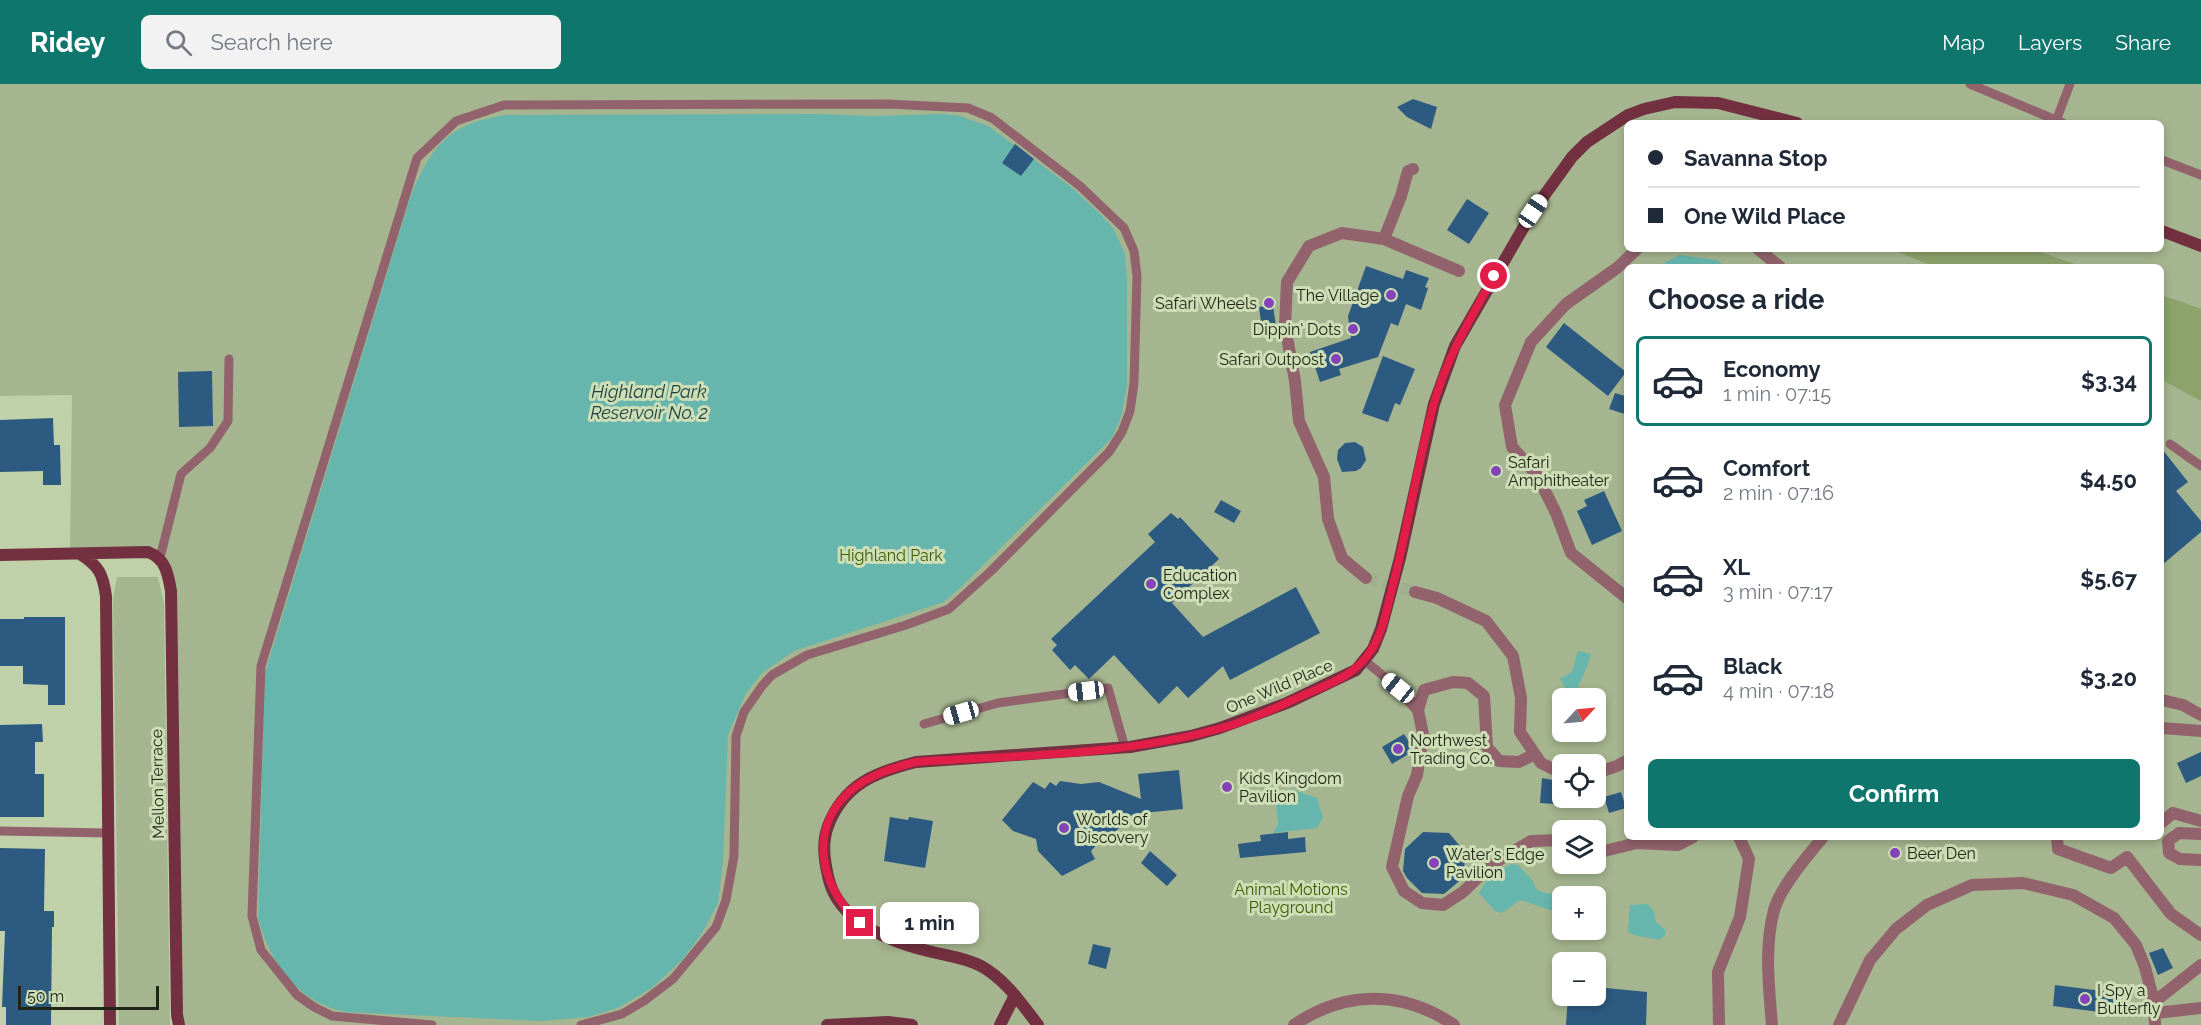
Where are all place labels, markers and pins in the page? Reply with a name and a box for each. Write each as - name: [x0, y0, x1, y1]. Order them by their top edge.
- place label: The Village: [1296, 286, 1379, 305]
- marker: The Village: [1384, 288, 1398, 302]
- place label: Safari Wheels: [1155, 294, 1257, 313]
- marker: Safari Wheels: [1262, 296, 1276, 310]
- place label: Dippin' Dots: [1253, 320, 1341, 339]
- marker: Dippin' Dots: [1346, 322, 1360, 336]
- place label: Safari Outpost: [1219, 350, 1325, 369]
- marker: Safari Outpost: [1329, 352, 1343, 366]
- place label: Safari Amphitheater: [1508, 453, 1610, 490]
- marker: Safari Amphitheater: [1489, 464, 1503, 478]
- place label: Education Complex: [1163, 566, 1237, 603]
- marker: Education Complex: [1144, 577, 1158, 591]
- place label: Northwest Trading Co.: [1410, 731, 1493, 768]
- marker: Northwest Trading Co.: [1391, 742, 1405, 756]
- place label: Kids Kingdom Pavilion: [1239, 769, 1342, 806]
- marker: Kids Kingdom Pavilion: [1220, 780, 1234, 794]
- place label: Worlds of Discovery: [1076, 810, 1149, 847]
- marker: Worlds of Discovery: [1057, 821, 1071, 835]
- place label: Beer Den: [1907, 844, 1976, 863]
- place label: Water's Edge Pavilion: [1446, 845, 1544, 882]
- marker: Beer Den: [1888, 846, 1902, 860]
- marker: Water's Edge Pavilion: [1427, 856, 1441, 870]
- place label: I Spy a Butterfly: [2097, 981, 2161, 1018]
- marker: I Spy a Butterfly: [2078, 992, 2092, 1006]

